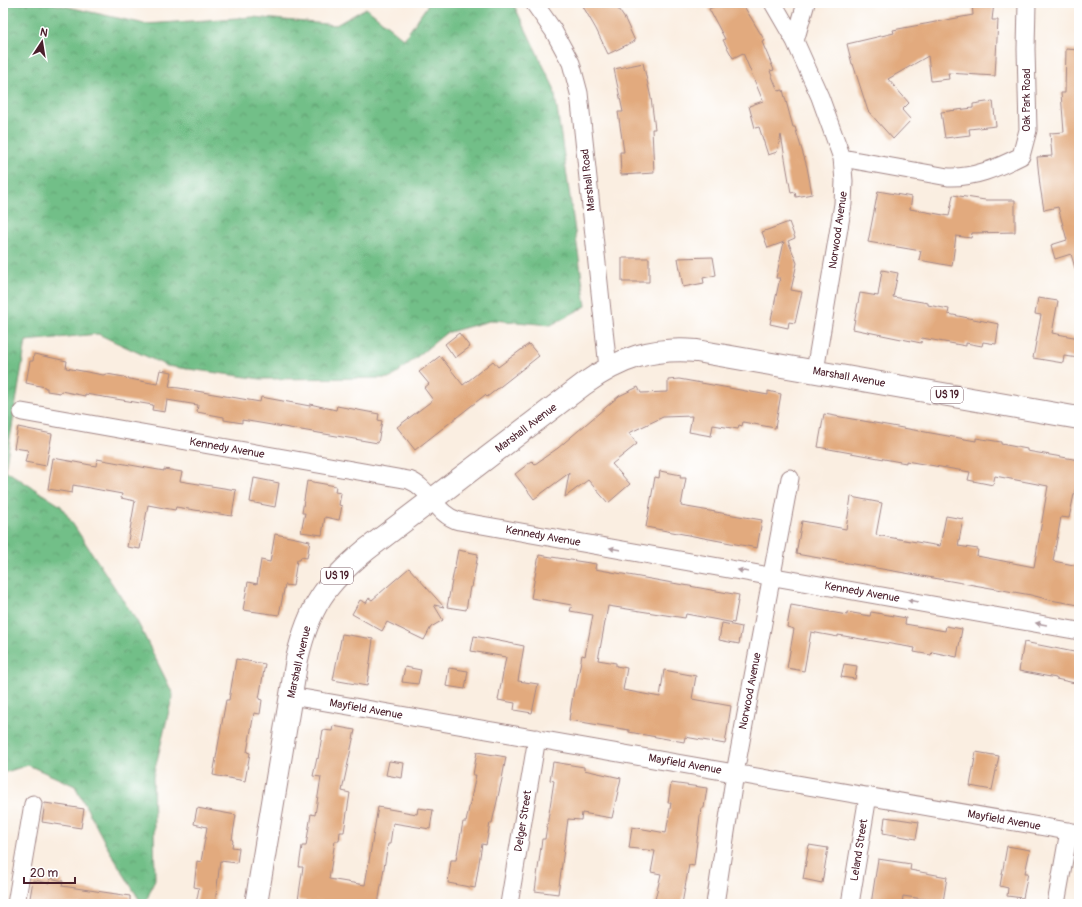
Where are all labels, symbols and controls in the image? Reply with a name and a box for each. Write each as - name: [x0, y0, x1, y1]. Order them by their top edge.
- north arrow: [22, 22, 62, 62]
- text: N: [39, 26, 50, 40]
- street label: Oak Park Road: [1020, 68, 1033, 132]
- street label: Marshall Road: [578, 148, 598, 212]
- street label: Norwood Avenue: [826, 190, 850, 270]
- street label: Marshall Avenue: [812, 364, 887, 390]
- road number: US 19: [931, 387, 963, 403]
- street label: Marshall Avenue: [493, 400, 560, 455]
- street label: Kennedy Avenue: [188, 435, 266, 461]
- street label: Kennedy Avenue: [504, 523, 582, 549]
- one-way arrow: [609, 546, 621, 552]
- road number: US 19: [321, 568, 353, 584]
- one-way arrow: [737, 568, 749, 574]
- street label: Kennedy Avenue: [823, 579, 901, 605]
- one-way arrow: [906, 598, 919, 604]
- one-way arrow: [1034, 621, 1047, 627]
- street label: Marshall Avenue: [284, 624, 314, 699]
- street label: Norwood Avenue: [736, 651, 764, 731]
- street label: Mayfield Avenue: [329, 696, 404, 722]
- street label: Mayfield Avenue: [648, 751, 723, 777]
- street label: Delger Street: [512, 789, 534, 853]
- street label: Mayfield Avenue: [967, 807, 1042, 833]
- street label: Leland Street: [848, 817, 870, 882]
- scale bar: [24, 859, 75, 885]
- text: 20 m: [30, 866, 59, 881]

